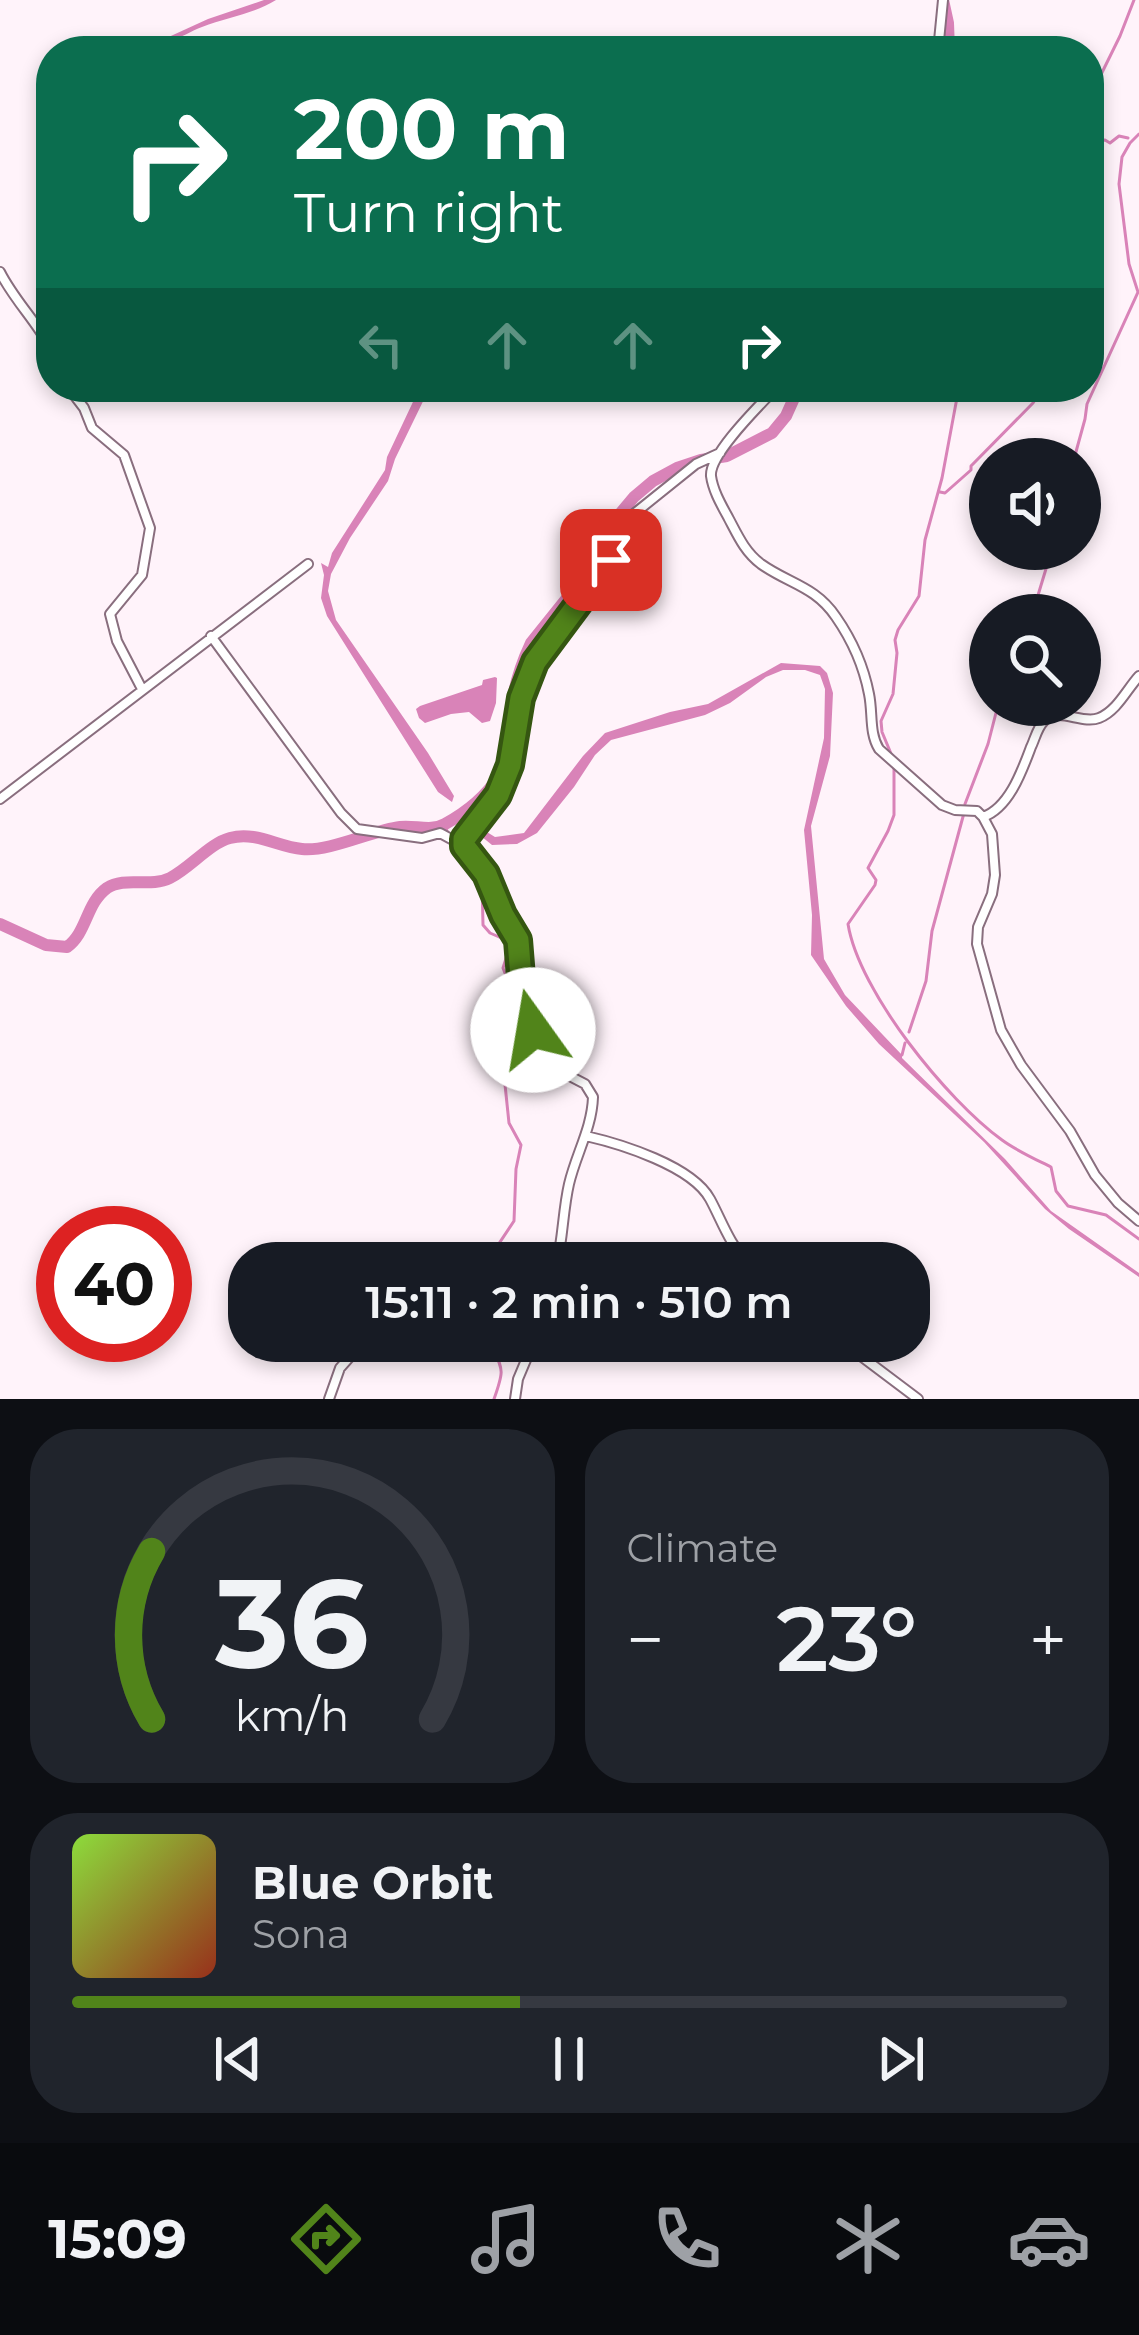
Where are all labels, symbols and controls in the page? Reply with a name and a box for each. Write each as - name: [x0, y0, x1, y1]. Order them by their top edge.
- text: 200 m: [294, 78, 570, 180]
- icon: right: [96, 84, 252, 240]
- text: Turn right: [294, 180, 564, 246]
- icon: left: [348, 312, 414, 378]
- icon: ahead: [474, 312, 540, 378]
- icon: ahead: [600, 312, 666, 378]
- icon: right: [726, 312, 792, 378]
- map controls: [969, 438, 1101, 726]
- button: sound: [969, 438, 1101, 570]
- pin: [560, 509, 662, 611]
- icon: arrive: [578, 527, 644, 593]
- button: search: [969, 594, 1101, 726]
- position arrow: [470, 967, 596, 1093]
- speed limit sign: 40: [36, 1206, 192, 1362]
- text: 15:11 · 2 min · 510 m: [365, 1274, 793, 1329]
- text: Climate: [627, 1524, 778, 1572]
- text: 36: [215, 1547, 369, 1699]
- text: 23°: [776, 1584, 917, 1694]
- text: −: [627, 1599, 664, 1680]
- text: +: [1029, 1599, 1067, 1680]
- text: km/h: [235, 1689, 349, 1742]
- text: Blue Orbit: [252, 1855, 493, 1910]
- text: Sona: [252, 1910, 350, 1958]
- icon: previous: [205, 2026, 271, 2092]
- icon: pause: [536, 2026, 602, 2092]
- icon: next: [868, 2026, 934, 2092]
- icon: directions: [284, 2197, 368, 2281]
- icon: music: [464, 2197, 548, 2281]
- icon: phone: [645, 2197, 729, 2281]
- icon: climate: [826, 2197, 910, 2281]
- icon: car: [1007, 2197, 1091, 2281]
- text: 15:09: [48, 2206, 187, 2272]

